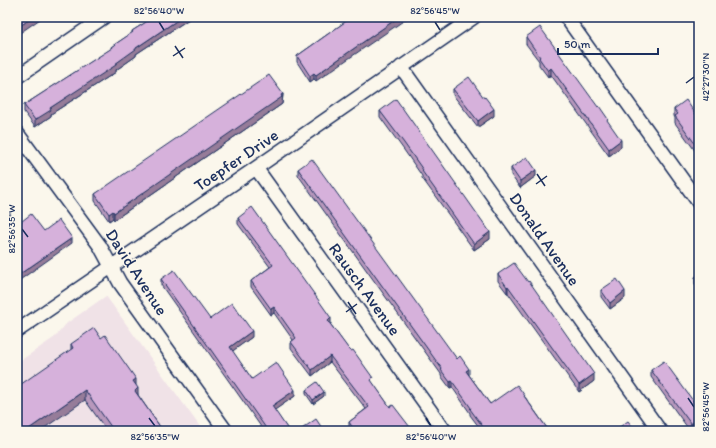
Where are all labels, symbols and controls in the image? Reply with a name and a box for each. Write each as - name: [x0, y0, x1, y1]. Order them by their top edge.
- text: 82°56'40"W: [134, 4, 185, 17]
- text: 82°56'45"W: [410, 4, 460, 17]
- scale bar: [558, 30, 658, 56]
- text: 50 m: [564, 37, 590, 51]
- text: 42°27'30"N: [699, 53, 712, 101]
- street label: Toepfer Drive: [190, 125, 282, 195]
- street label: Donald Avenue: [506, 189, 584, 289]
- text: 82°56'35"W: [5, 204, 18, 254]
- street label: David Avenue: [102, 225, 172, 319]
- street label: Rausch Avenue: [325, 239, 405, 339]
- text: 82°56'45"W: [699, 382, 712, 432]
- text: 82°56'35"W: [131, 430, 180, 443]
- text: 82°56'40"W: [406, 430, 457, 443]

